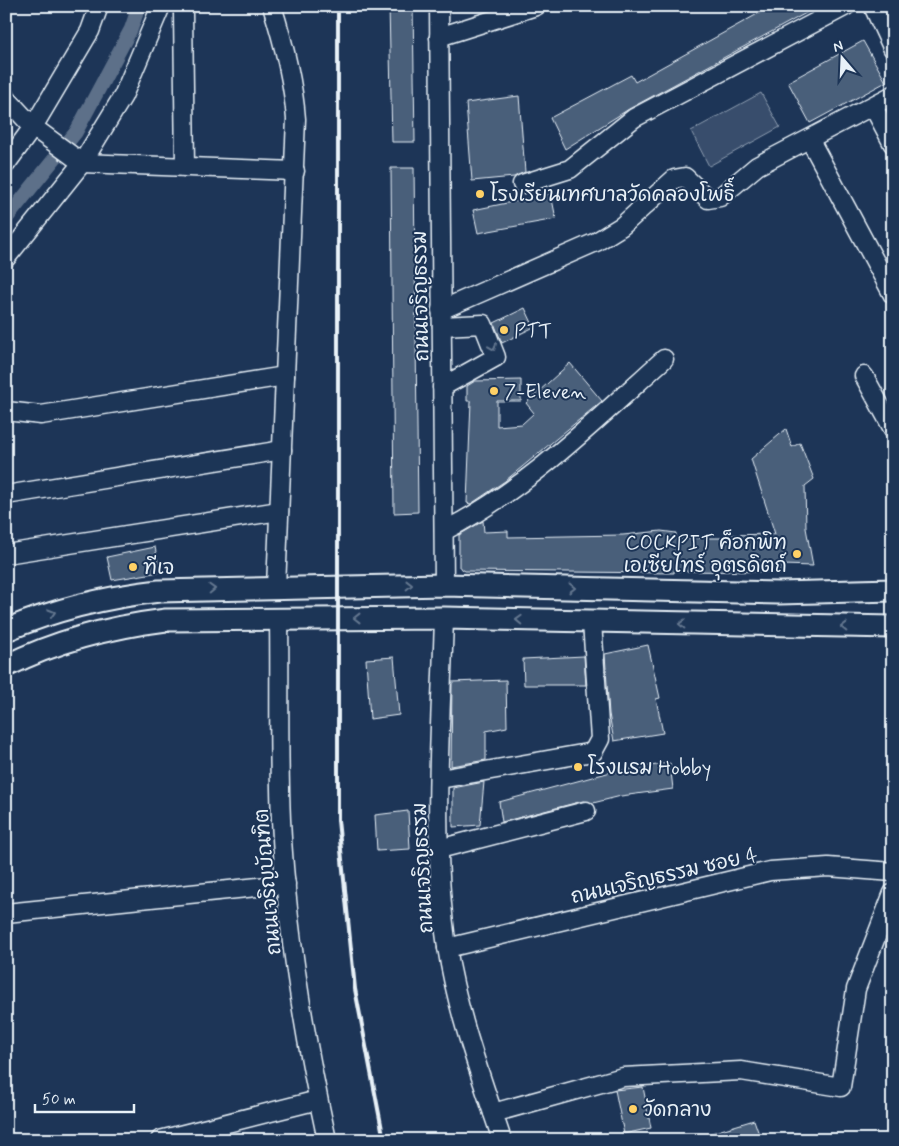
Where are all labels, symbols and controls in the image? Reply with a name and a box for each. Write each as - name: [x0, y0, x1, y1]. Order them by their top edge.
- north arrow: [816, 32, 866, 82]
- text: N: [831, 37, 845, 57]
- place label: โรงเรียนเทศบาลวัดคลองโพธิ์: [490, 176, 735, 209]
- marker: โรงเรียนเทศบาลวัดคลองโพธิ์: [474, 188, 486, 200]
- street label: ถนนเจริญธรรม: [407, 230, 436, 362]
- place label: PTT: [514, 318, 552, 345]
- marker: PTT: [498, 324, 510, 336]
- one-way arrow: [486, 342, 497, 351]
- place label: 7-Eleven: [504, 379, 587, 406]
- marker: 7-Eleven: [488, 385, 500, 397]
- place label: COCKPIT ค็อกพิท เอเซียไทร์ อุตรดิตถ์: [623, 529, 787, 581]
- marker: COCKPIT ค็อกพิท เอเซียไทร์ อุตรดิตถ์: [791, 548, 803, 560]
- place label: ทีเจ: [143, 555, 174, 582]
- marker: ทีเจ: [127, 561, 139, 573]
- one-way arrow: [406, 580, 413, 590]
- one-way arrow: [568, 583, 576, 593]
- one-way arrow: [208, 584, 216, 594]
- one-way arrow: [47, 608, 55, 618]
- one-way arrow: [352, 613, 360, 623]
- one-way arrow: [515, 615, 522, 625]
- one-way arrow: [677, 619, 685, 629]
- one-way arrow: [840, 622, 848, 632]
- place label: โรงแรม Hobby: [588, 754, 711, 782]
- marker: โรงแรม Hobby: [572, 761, 584, 773]
- street label: ถนนเจริญธรรม: [407, 802, 440, 934]
- street label: ถนนเจริญบัณฑิต: [249, 807, 288, 956]
- street label: ถนนเจริญธรรม ซอย 4: [568, 842, 761, 911]
- scale bar: [35, 1081, 134, 1113]
- text: 50 m: [42, 1090, 76, 1110]
- place label: วัดกลาง: [643, 1097, 712, 1124]
- marker: วัดกลาง: [627, 1103, 639, 1115]

